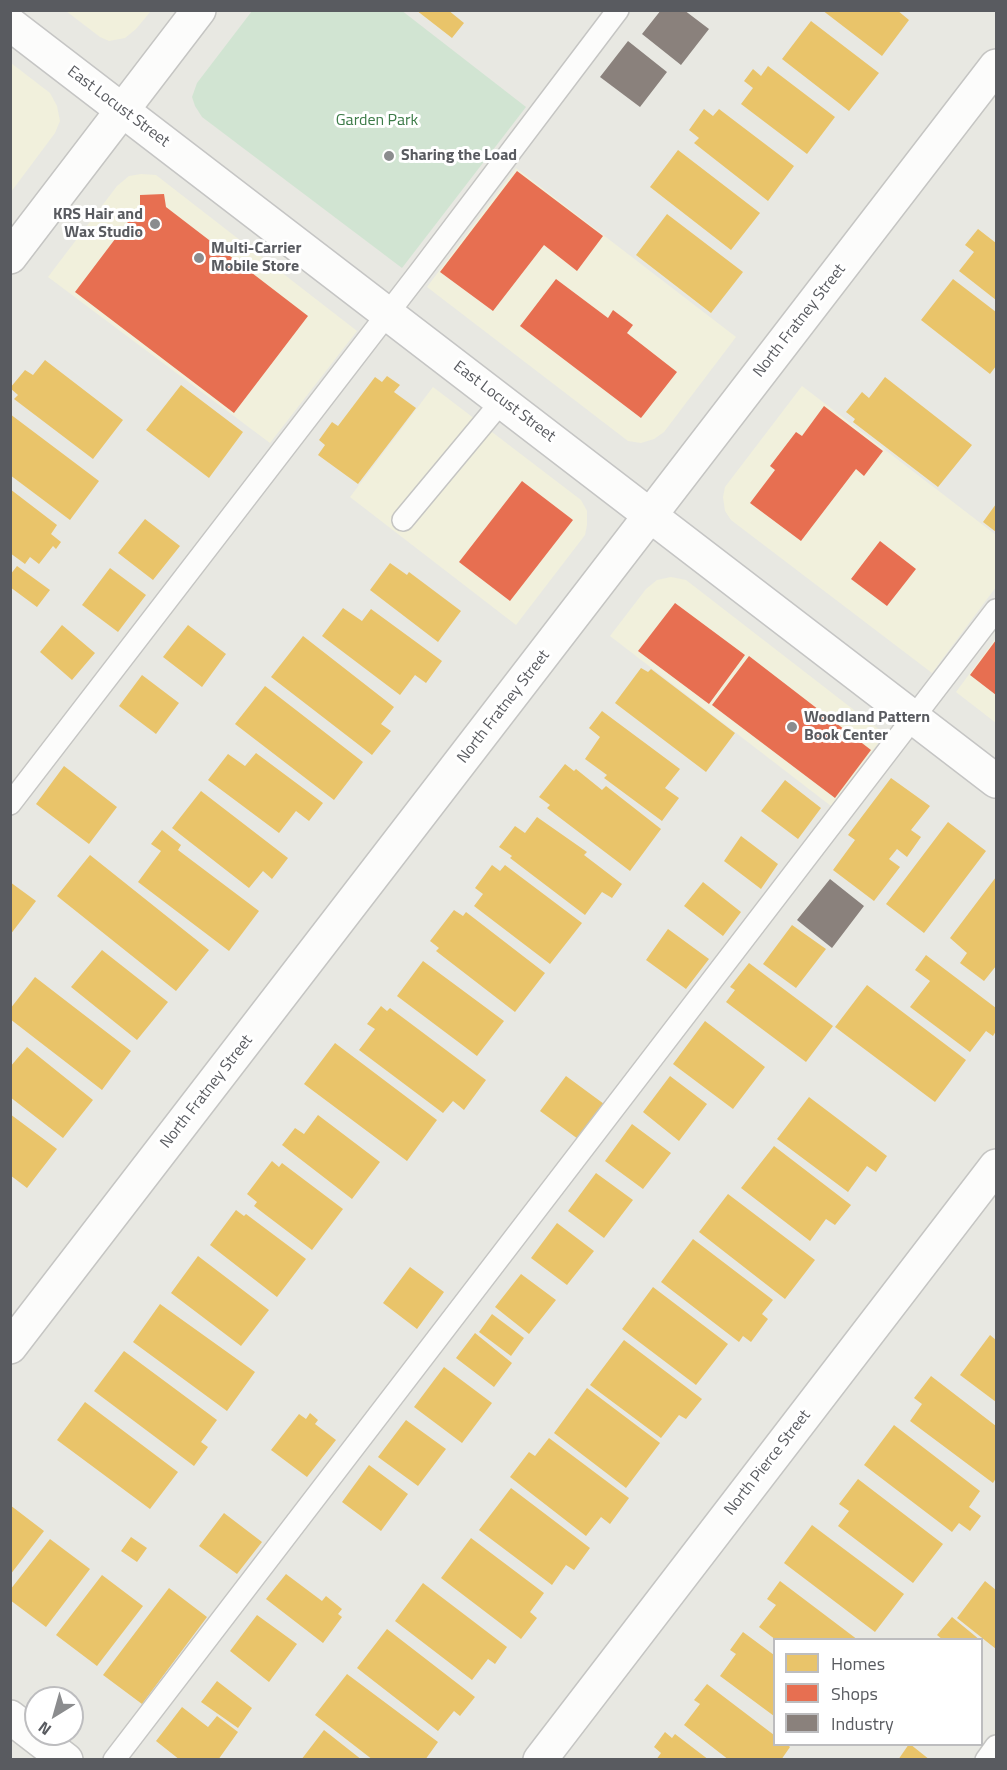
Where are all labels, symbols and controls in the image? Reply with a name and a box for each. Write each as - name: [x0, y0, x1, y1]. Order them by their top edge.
- street label: East Locust Street: [63, 62, 173, 152]
- park label: Garden Park: [336, 111, 418, 131]
- place label: Sharing the Load: [401, 146, 517, 166]
- marker: Sharing the Load: [382, 149, 396, 163]
- place label: KRS Hair and Wax Studio: [53, 205, 143, 243]
- marker: KRS Hair and Wax Studio: [148, 217, 162, 231]
- place label: Multi-Carrier Mobile Store: [211, 239, 301, 277]
- marker: Multi-Carrier Mobile Store: [192, 251, 206, 265]
- street label: North Fratney Street: [750, 260, 850, 382]
- street label: East Locust Street: [449, 357, 559, 447]
- street label: North Fratney Street: [454, 646, 554, 768]
- place label: Woodland Pattern Book Center: [804, 708, 930, 746]
- marker: Woodland Pattern Book Center: [785, 720, 799, 734]
- street label: North Fratney Street: [157, 1031, 257, 1153]
- street label: North Pierce Street: [721, 1406, 815, 1520]
- legend: [773, 1638, 983, 1746]
- text: Homes: [831, 1650, 885, 1677]
- text: Shops: [831, 1680, 878, 1707]
- north arrow: [24, 1686, 84, 1746]
- text: Industry: [831, 1710, 894, 1737]
- text: N: [33, 1716, 56, 1742]

